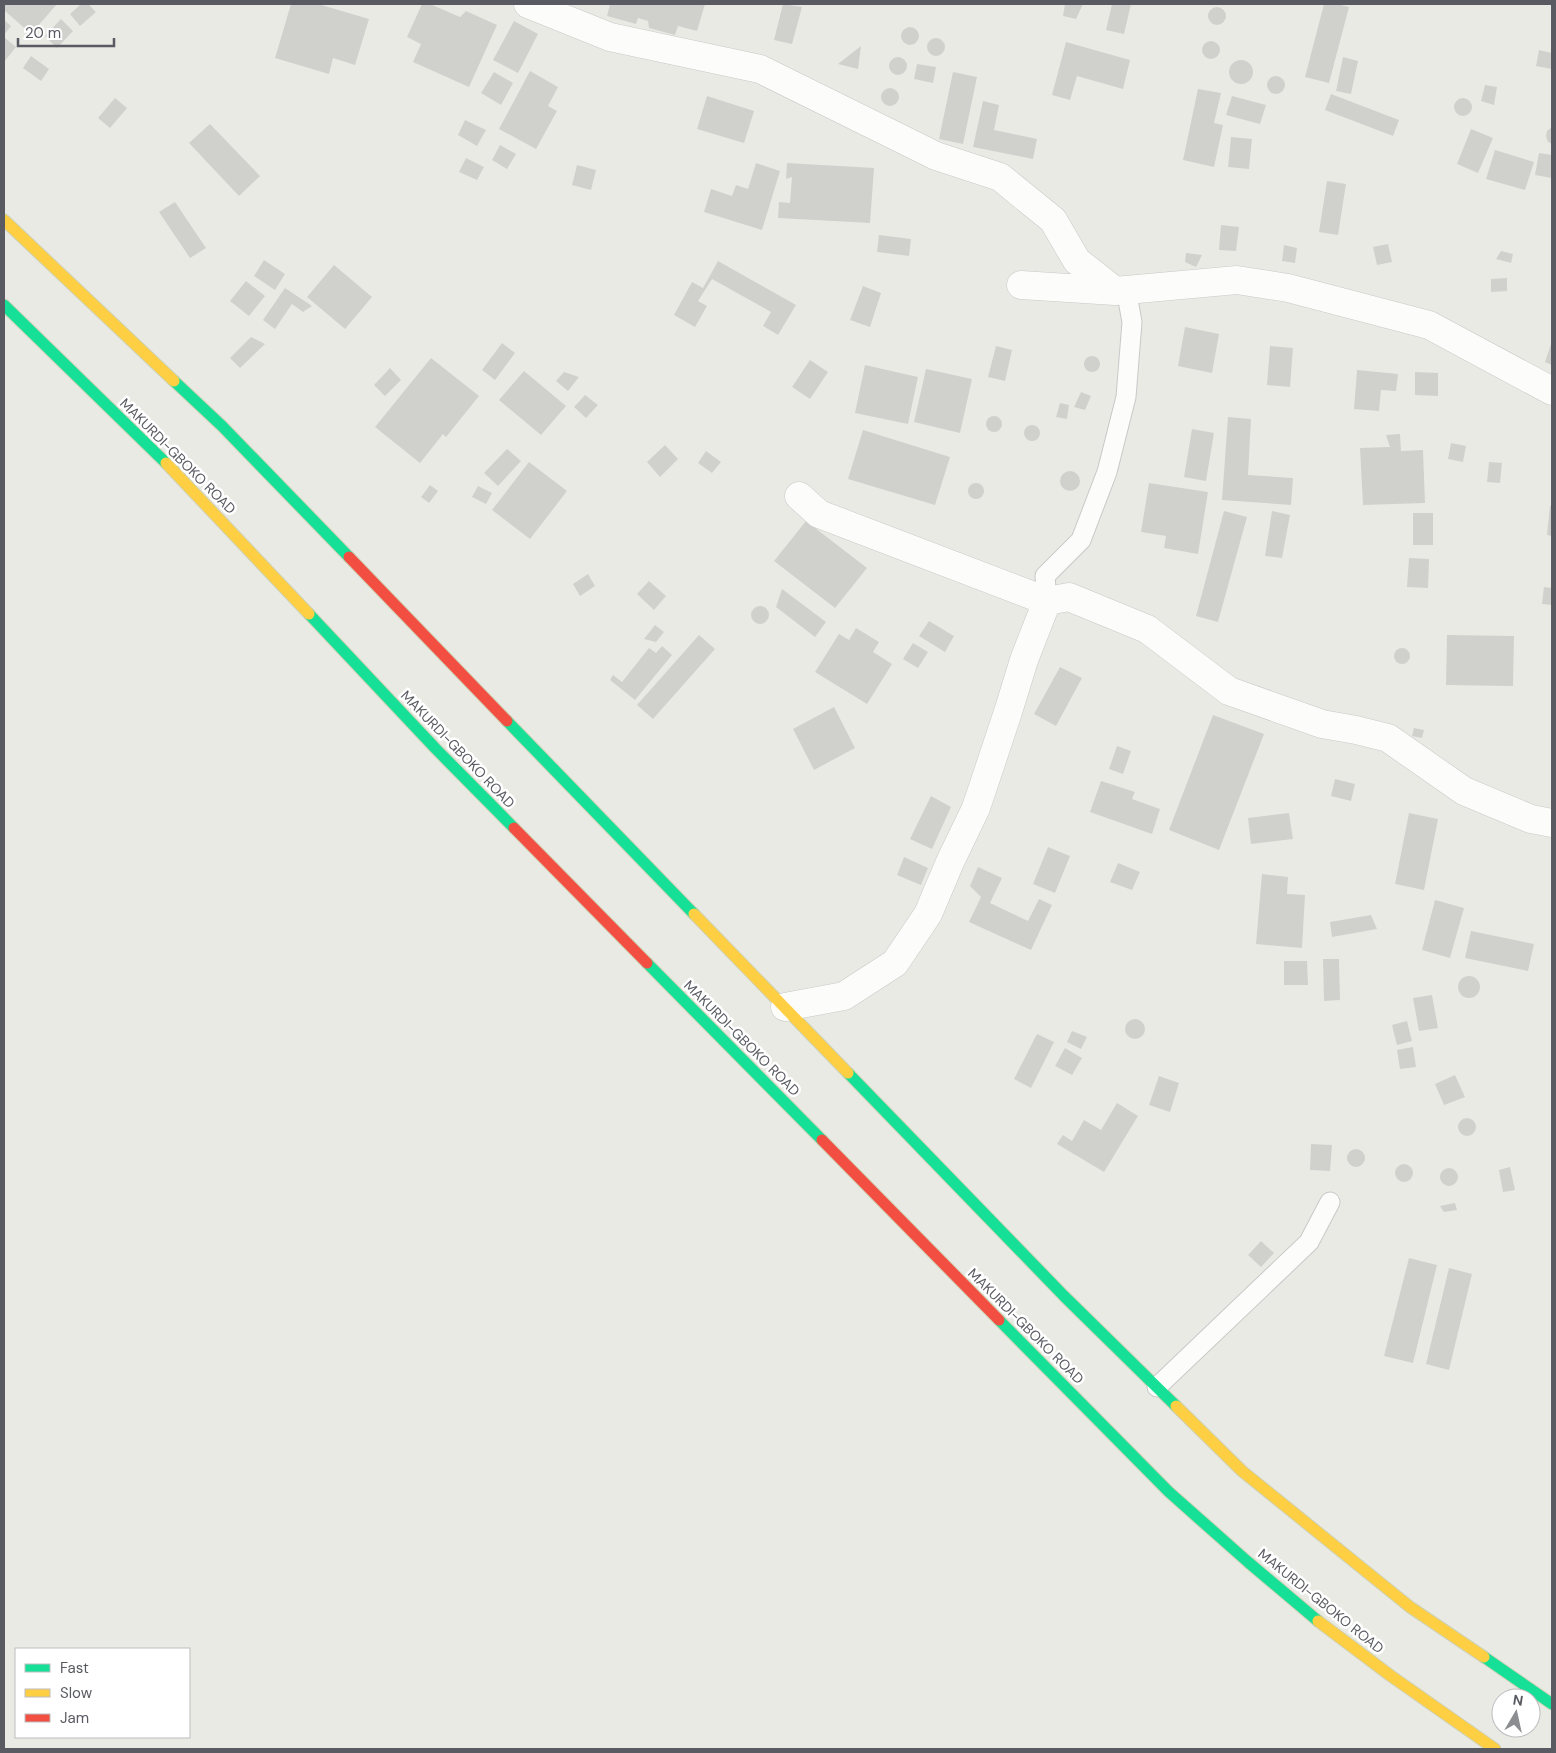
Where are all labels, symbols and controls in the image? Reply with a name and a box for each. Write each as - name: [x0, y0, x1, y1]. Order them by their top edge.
- scale bar: [18, 15, 114, 47]
- text: 20 m: [25, 23, 61, 43]
- street label: MAKURDI-GBOKO ROAD: [116, 394, 240, 518]
- street label: MAKURDI-GBOKO ROAD: [397, 686, 519, 812]
- street label: MAKURDI-GBOKO ROAD: [680, 976, 804, 1100]
- street label: MAKURDI-GBOKO ROAD: [964, 1264, 1088, 1388]
- street label: MAKURDI-GBOKO ROAD: [1254, 1545, 1388, 1657]
- legend: [15, 1648, 190, 1738]
- text: Fast: [60, 1658, 89, 1678]
- text: Slow: [60, 1683, 93, 1703]
- north arrow: [1491, 1688, 1541, 1738]
- text: N: [1512, 1690, 1524, 1710]
- text: Jam: [60, 1708, 89, 1728]

